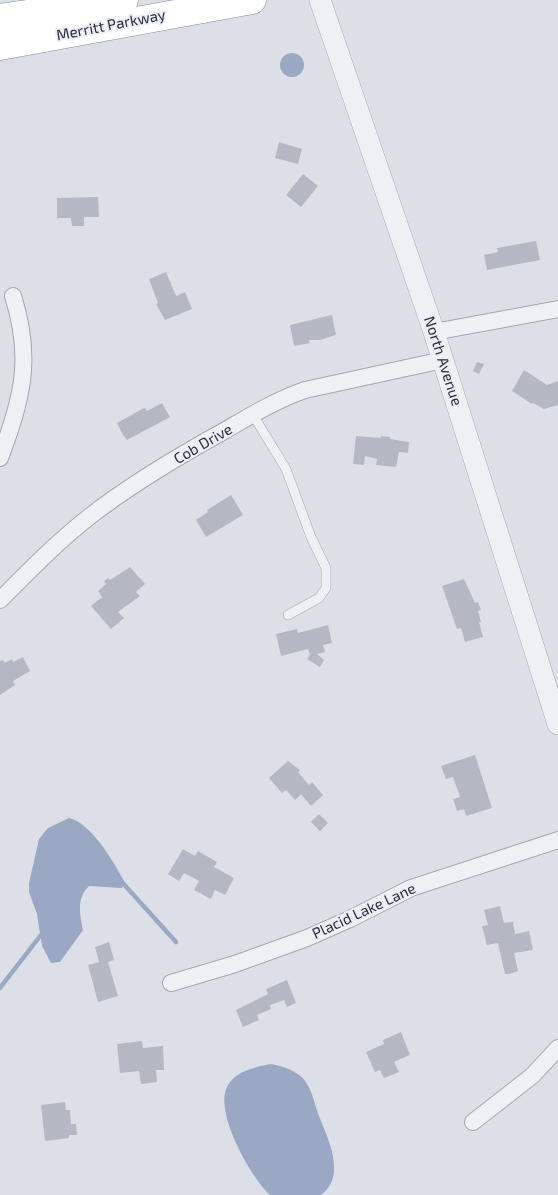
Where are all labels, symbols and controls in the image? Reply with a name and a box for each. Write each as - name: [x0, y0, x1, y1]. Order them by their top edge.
- street label: Merritt Parkway: [55, 6, 167, 44]
- street label: North Avenue: [420, 314, 466, 408]
- street label: Cob Drive: [171, 420, 235, 468]
- street label: Placid Lake Lane: [309, 879, 419, 943]

